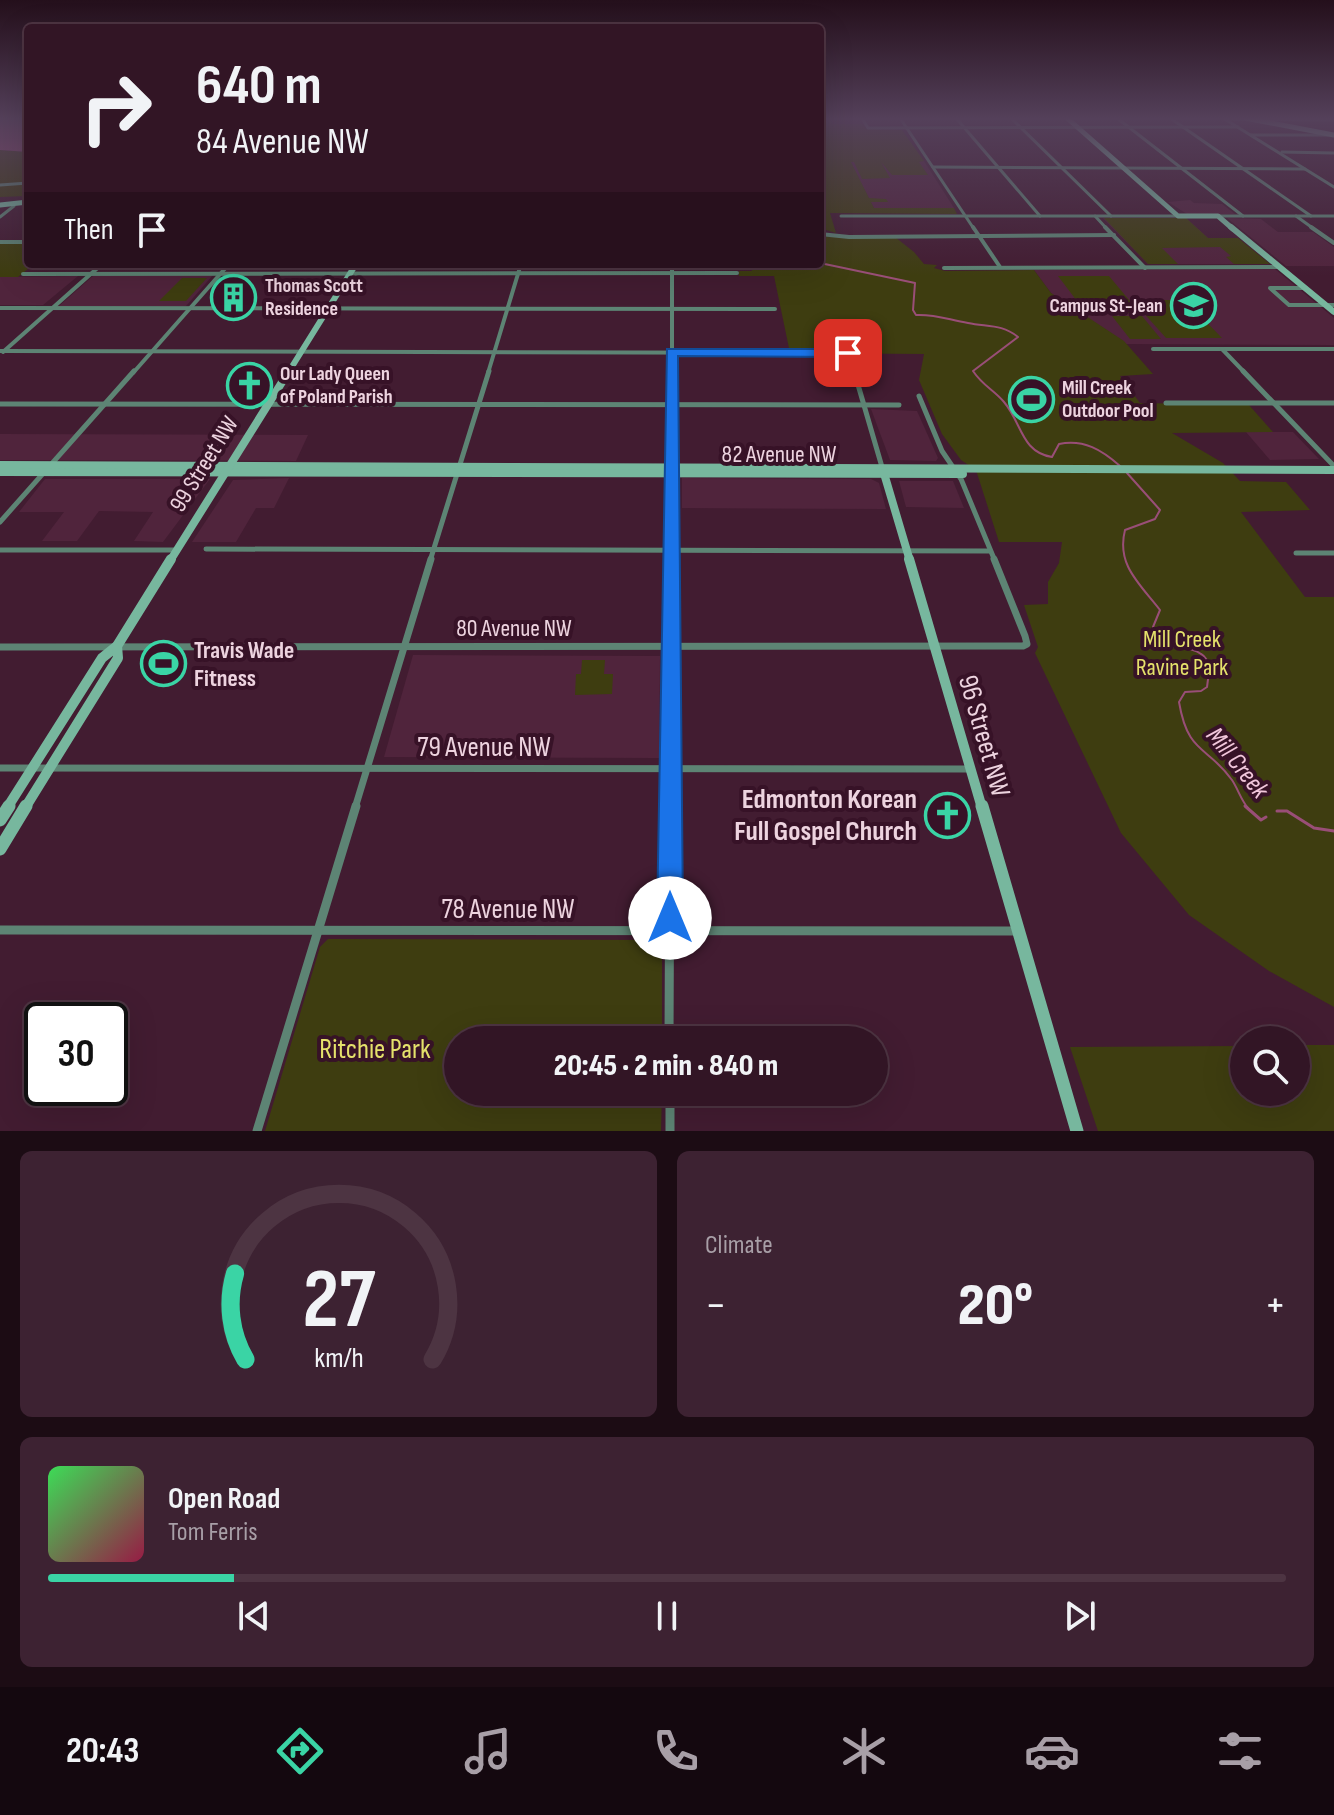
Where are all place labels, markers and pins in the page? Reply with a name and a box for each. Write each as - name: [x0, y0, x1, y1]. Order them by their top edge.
- building icon: Thomas Scott Residence: [210, 274, 258, 322]
- place label: Thomas Scott Residence: [265, 274, 363, 321]
- school or university icon: Campus St-Jean: [1170, 282, 1218, 330]
- place label: Campus St-Jean: [1050, 294, 1163, 318]
- pin: [814, 319, 882, 387]
- church icon: Our Lady Queen of Poland Parish: [225, 361, 273, 409]
- place label: Our Lady Queen of Poland Parish: [280, 362, 393, 409]
- sports icon: Mill Creek Outdoor Pool: [1007, 375, 1055, 423]
- place label: Mill Creek Outdoor Pool: [1062, 376, 1154, 423]
- place label: Travis Wade Fitness: [194, 636, 294, 693]
- sports icon: Travis Wade Fitness: [139, 640, 187, 688]
- place label: Edmonton Korean Full Gospel Church: [734, 783, 917, 848]
- church icon: Edmonton Korean Full Gospel Church: [924, 791, 972, 839]

